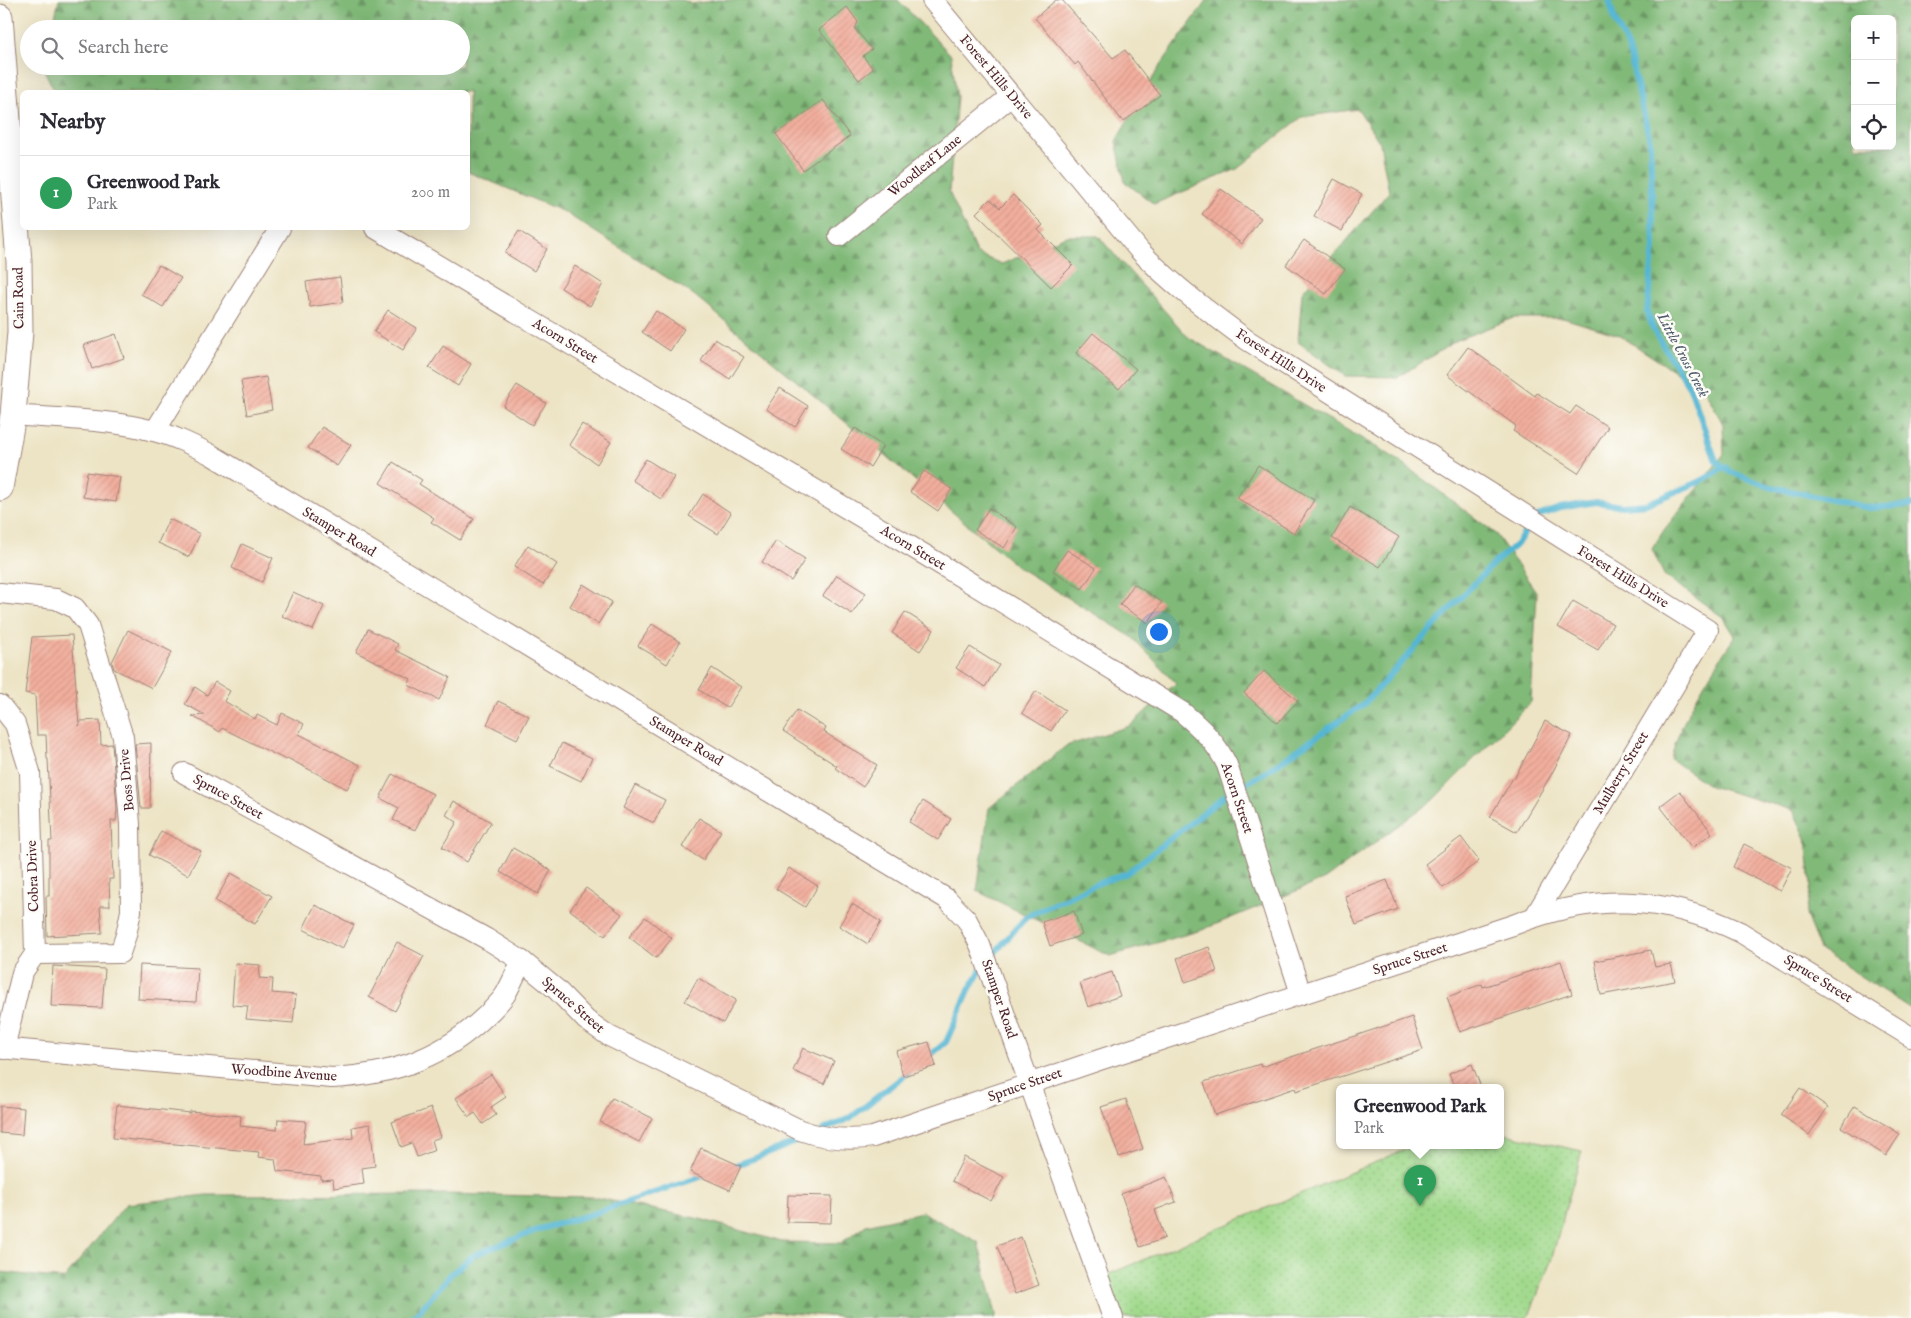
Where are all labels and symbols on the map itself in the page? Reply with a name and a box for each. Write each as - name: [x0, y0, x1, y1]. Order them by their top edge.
- street label: Forest Hills Drive: [955, 31, 1037, 123]
- street label: Woodleaf Lane: [885, 131, 966, 201]
- street label: Cain Road: [9, 266, 29, 329]
- water label: Little Cross Creek: [1652, 309, 1713, 401]
- street label: Acorn Street: [528, 314, 601, 368]
- street label: Forest Hills Drive: [1232, 325, 1330, 397]
- street label: Stamper Road: [299, 503, 380, 561]
- street label: Acorn Street: [876, 521, 949, 575]
- street label: Forest Hills Drive: [1574, 542, 1673, 613]
- your location: [1146, 619, 1172, 645]
- street label: Stamper Road: [646, 712, 727, 770]
- street label: Mulberry Street: [1589, 728, 1653, 818]
- street label: Boss Drive: [115, 748, 139, 812]
- street label: Acorn Street: [1216, 759, 1258, 836]
- street label: Spruce Street: [190, 770, 266, 824]
- street label: Cobra Drive: [23, 839, 43, 912]
- street label: Spruce Street: [1370, 938, 1450, 980]
- street label: Spruce Street: [1780, 951, 1856, 1007]
- street label: Stamper Road: [977, 957, 1021, 1042]
- street label: Spruce Street: [538, 973, 608, 1037]
- street label: Woodbine Avenue: [230, 1060, 338, 1086]
- street label: Spruce Street: [985, 1064, 1065, 1106]
- pin: 1: [1404, 1165, 1436, 1206]

